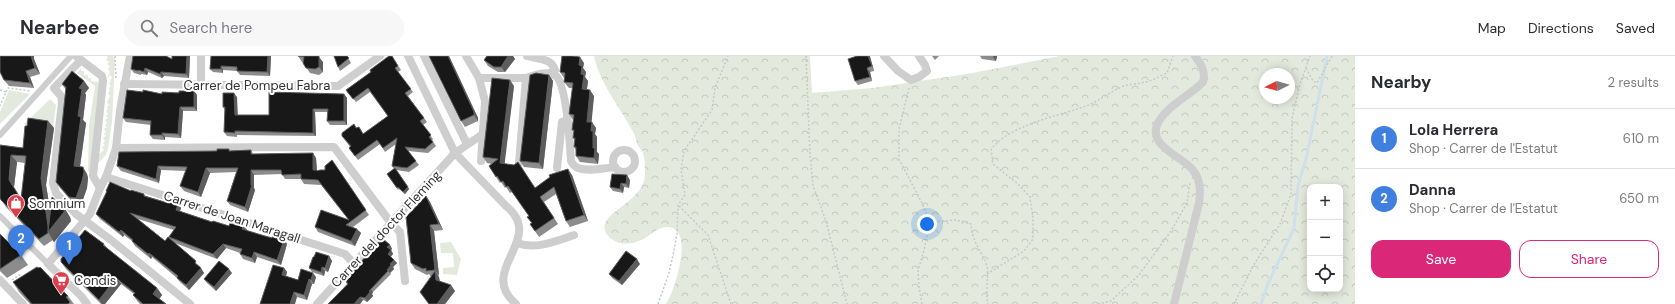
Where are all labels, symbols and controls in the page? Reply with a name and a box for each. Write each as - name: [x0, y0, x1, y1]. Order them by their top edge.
- search box: [124, 10, 404, 46]
- text: Nearbee: [20, 15, 100, 40]
- icon: search: [138, 17, 160, 39]
- text: Search here: [170, 18, 252, 38]
- text: Map: [1478, 19, 1506, 37]
- text: Directions: [1528, 19, 1594, 37]
- text: Saved: [1616, 19, 1655, 37]
- north arrow: [1259, 68, 1295, 104]
- text: Nearby: [1371, 71, 1431, 93]
- text: 2 results: [1608, 74, 1659, 91]
- street label: Carrer de Pompeu Fabra: [184, 77, 330, 94]
- text: Lola Herrera: [1409, 120, 1498, 140]
- text: 1: [1382, 130, 1386, 147]
- text: 610 m: [1623, 130, 1659, 147]
- text: Shop · Carrer de l'Estatut: [1409, 140, 1558, 157]
- street label: Carrer del doctor Fleming: [327, 167, 445, 291]
- text: Danna: [1409, 180, 1456, 200]
- map controls: [1307, 184, 1343, 292]
- button: +: [1307, 184, 1343, 220]
- street label: Carrer de Joan Maragall: [162, 187, 302, 247]
- text: 2: [1380, 190, 1388, 207]
- text: 650 m: [1619, 190, 1659, 207]
- shop icon: Somnium: [6, 193, 26, 218]
- place label: Somnium: [29, 195, 85, 212]
- text: Shop · Carrer de l'Estatut: [1409, 200, 1558, 217]
- your location: [917, 214, 937, 234]
- button: −: [1307, 220, 1343, 256]
- pin: 2: [8, 225, 34, 258]
- pin: 1: [56, 232, 82, 265]
- button: Save: [1371, 240, 1511, 278]
- button: Share: [1519, 240, 1659, 278]
- button: locate: [1307, 256, 1343, 292]
- supermarket icon: Condis: [51, 270, 71, 295]
- place label: Condis: [74, 272, 116, 289]

